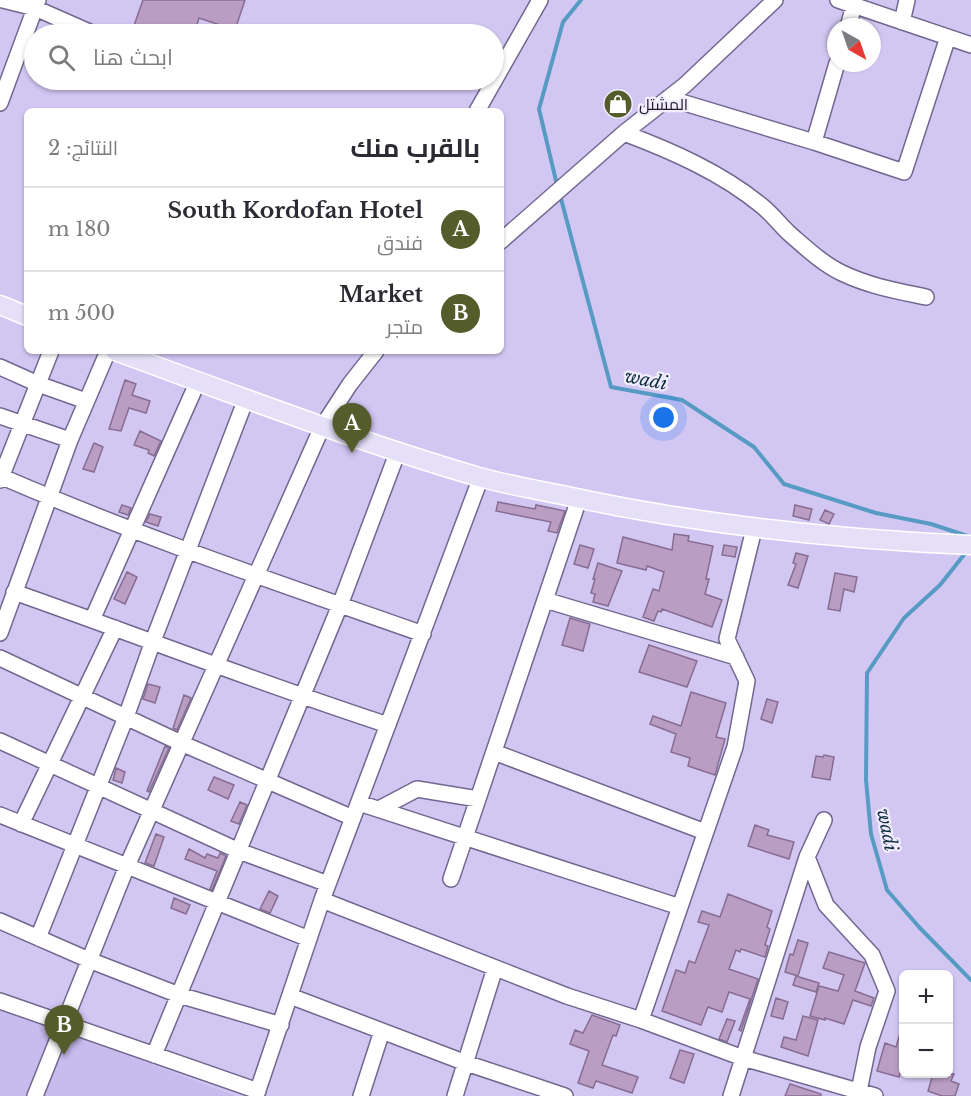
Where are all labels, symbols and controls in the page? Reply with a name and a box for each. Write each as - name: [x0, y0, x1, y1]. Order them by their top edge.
- north arrow: [827, 18, 881, 72]
- search box: [24, 24, 504, 90]
- icon: search: [45, 41, 78, 74]
- text: ابحث هنا: [93, 44, 173, 71]
- shop icon: المشتل: [602, 88, 634, 120]
- place label: المشتل: [639, 94, 688, 115]
- text: بالقرب منك: [350, 132, 480, 164]
- text: النتائج: 2: [48, 136, 118, 160]
- text: South Kordofan Hotel: [168, 197, 423, 224]
- text: 180 m: [48, 217, 111, 241]
- text: A: [452, 217, 469, 241]
- text: فندق: [377, 231, 423, 255]
- text: Market: [339, 281, 423, 308]
- text: 500 m: [48, 301, 115, 325]
- text: B: [453, 301, 468, 325]
- text: متجر: [386, 315, 423, 339]
- water label: wadi: [623, 365, 670, 395]
- your location: [649, 403, 678, 432]
- pin: A: [332, 404, 372, 453]
- water label: wadi: [872, 807, 902, 854]
- map controls: [899, 970, 953, 1078]
- button: +: [899, 970, 953, 1024]
- pin: B: [44, 1006, 84, 1055]
- button: −: [899, 1024, 953, 1078]

